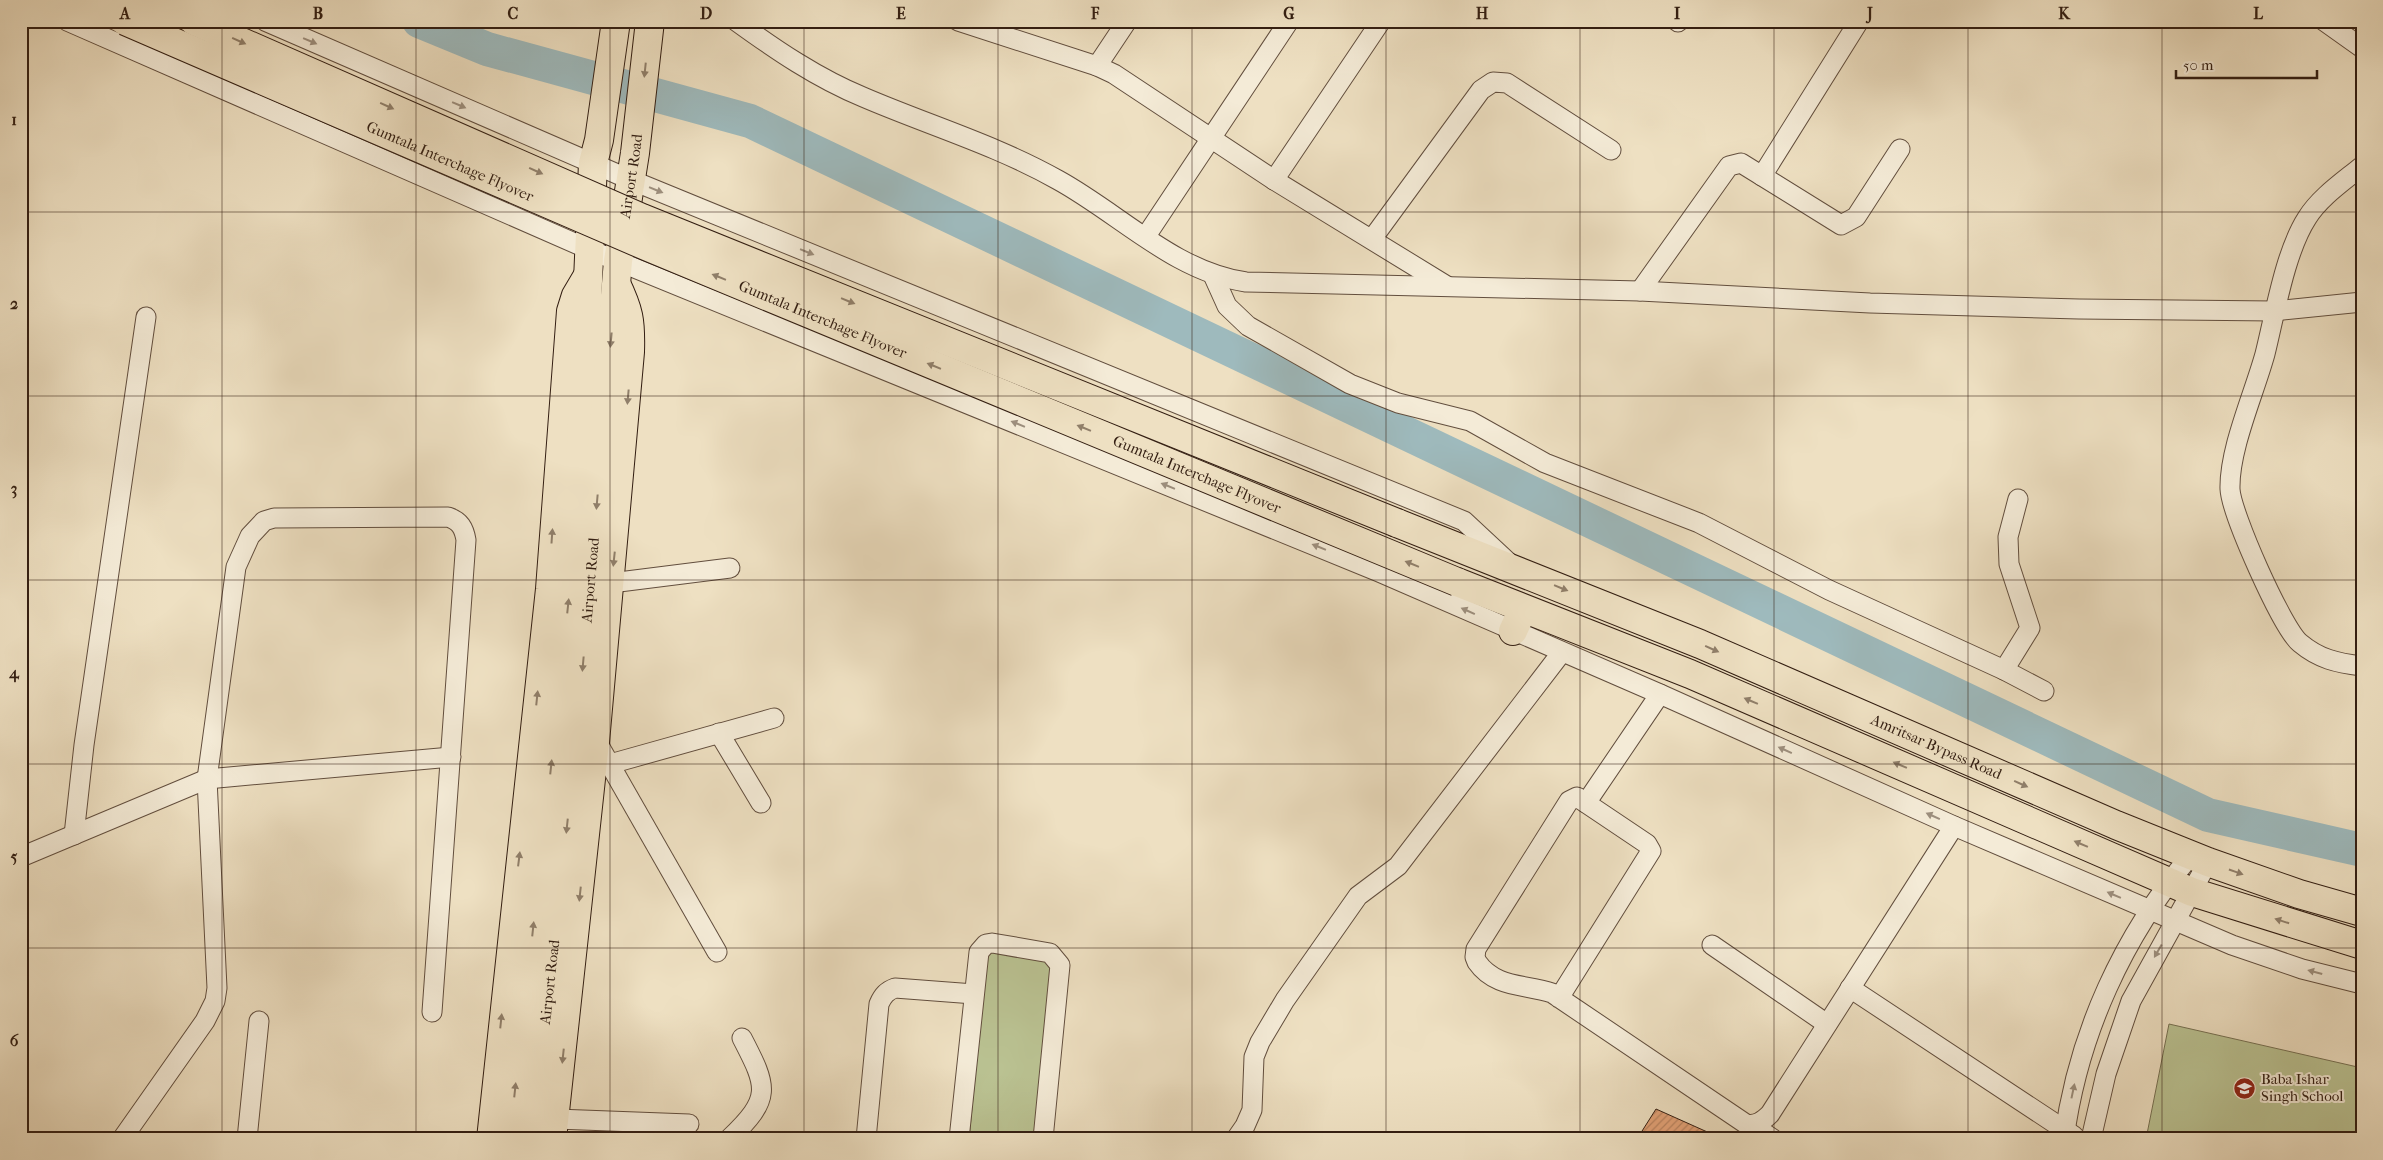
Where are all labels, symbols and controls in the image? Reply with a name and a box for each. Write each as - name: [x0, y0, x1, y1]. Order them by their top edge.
- text: A: [119, 4, 131, 23]
- text: B: [313, 4, 323, 23]
- text: C: [508, 4, 519, 23]
- text: D: [700, 4, 712, 23]
- text: E: [896, 4, 906, 23]
- text: F: [1090, 4, 1100, 23]
- text: G: [1283, 4, 1295, 23]
- text: H: [1476, 4, 1489, 23]
- text: I: [1674, 4, 1681, 23]
- text: J: [1865, 4, 1873, 24]
- text: K: [2058, 4, 2071, 23]
- text: L: [2253, 4, 2263, 23]
- one-way arrow: [231, 37, 246, 45]
- one-way arrow: [303, 37, 317, 45]
- scale bar: [2176, 48, 2317, 80]
- text: 50 m: [2183, 56, 2214, 74]
- one-way arrow: [641, 62, 649, 78]
- one-way arrow: [380, 102, 394, 110]
- one-way arrow: [452, 102, 466, 110]
- text: 1: [11, 110, 17, 129]
- street label: Gumtala Interchage Flyover: [364, 117, 537, 206]
- street label: Airport Road: [616, 132, 646, 221]
- one-way arrow: [529, 168, 543, 176]
- one-way arrow: [649, 187, 664, 195]
- one-way arrow: [800, 248, 815, 256]
- one-way arrow: [712, 272, 726, 280]
- street label: Gumtala Interchage Flyover: [736, 277, 910, 362]
- text: 2: [10, 294, 18, 313]
- one-way arrow: [841, 297, 855, 305]
- one-way arrow: [607, 332, 615, 348]
- one-way arrow: [927, 361, 941, 369]
- one-way arrow: [624, 389, 632, 405]
- one-way arrow: [1011, 420, 1025, 428]
- one-way arrow: [1076, 424, 1091, 432]
- street label: Gumtala Interchage Flyover: [1110, 432, 1284, 517]
- text: 3: [11, 479, 17, 499]
- one-way arrow: [1160, 482, 1175, 490]
- one-way arrow: [593, 494, 601, 510]
- one-way arrow: [548, 528, 556, 544]
- street label: Airport Road: [578, 536, 603, 624]
- one-way arrow: [1312, 543, 1326, 551]
- one-way arrow: [609, 551, 617, 567]
- one-way arrow: [1405, 559, 1419, 567]
- one-way arrow: [1554, 584, 1569, 592]
- one-way arrow: [564, 597, 572, 613]
- one-way arrow: [1461, 607, 1475, 615]
- one-way arrow: [1705, 645, 1719, 653]
- one-way arrow: [579, 656, 587, 672]
- text: 4: [8, 663, 20, 683]
- one-way arrow: [533, 689, 541, 705]
- one-way arrow: [1744, 696, 1758, 704]
- street label: Amritsar Bypass Road: [1867, 710, 2005, 784]
- one-way arrow: [1778, 745, 1792, 753]
- one-way arrow: [547, 759, 555, 775]
- one-way arrow: [1893, 761, 1907, 769]
- one-way arrow: [2014, 780, 2028, 788]
- one-way arrow: [1926, 812, 1940, 820]
- one-way arrow: [563, 818, 571, 834]
- one-way arrow: [2074, 839, 2088, 847]
- text: 5: [11, 847, 18, 866]
- one-way arrow: [515, 851, 523, 867]
- one-way arrow: [2229, 868, 2244, 876]
- one-way arrow: [576, 887, 584, 903]
- one-way arrow: [2107, 890, 2121, 898]
- one-way arrow: [2274, 917, 2289, 924]
- one-way arrow: [529, 921, 537, 937]
- street label: Airport Road: [536, 938, 563, 1026]
- one-way arrow: [2154, 944, 2163, 957]
- one-way arrow: [2307, 968, 2322, 976]
- one-way arrow: [497, 1012, 505, 1028]
- text: 6: [10, 1031, 19, 1050]
- one-way arrow: [559, 1048, 567, 1064]
- place label: Baba Ishar Singh School: [2261, 1070, 2343, 1105]
- school or university icon: Baba Ishar Singh School: [2233, 1076, 2257, 1100]
- one-way arrow: [511, 1082, 519, 1098]
- one-way arrow: [2069, 1083, 2077, 1098]

